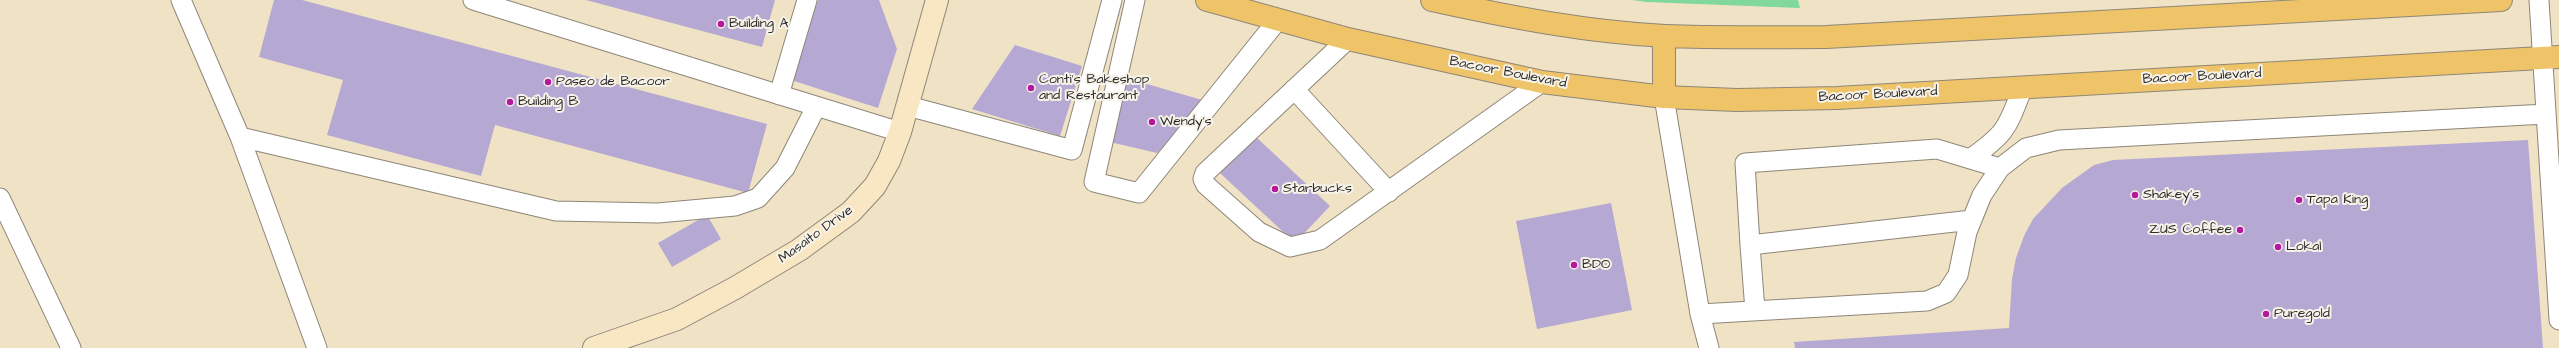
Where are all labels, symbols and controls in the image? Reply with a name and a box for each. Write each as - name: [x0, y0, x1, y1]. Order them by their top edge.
- place label: Building A: [729, 16, 788, 32]
- marker: Building A: [716, 19, 726, 29]
- street label: Bacoor Boulevard: [1448, 53, 1568, 93]
- street label: Bacoor Boulevard: [2142, 65, 2262, 89]
- place label: Conti's Bakeshop and Restaurant: [1039, 72, 1149, 104]
- place label: Paseo de Bacoor: [556, 74, 670, 90]
- marker: Paseo de Bacoor: [543, 77, 553, 87]
- marker: Conti's Bakeshop and Restaurant: [1026, 83, 1036, 93]
- street label: Bacoor Boulevard: [1818, 83, 1938, 107]
- place label: Building B: [518, 94, 578, 110]
- marker: Building B: [505, 97, 515, 107]
- place label: Wendy's: [1160, 114, 1212, 130]
- marker: Wendy's: [1147, 117, 1157, 127]
- place label: Starbucks: [1283, 181, 1352, 197]
- marker: Starbucks: [1270, 184, 1280, 194]
- place label: Shakey's: [2143, 187, 2199, 203]
- marker: Shakey's: [2130, 190, 2140, 200]
- place label: Tapa King: [2307, 192, 2368, 208]
- marker: Tapa King: [2294, 195, 2304, 205]
- street label: Masaito Drive: [776, 202, 856, 268]
- place label: ZUS Coffee: [2149, 222, 2232, 238]
- marker: ZUS Coffee: [2235, 225, 2245, 235]
- place label: Lokal: [2286, 239, 2321, 255]
- marker: Lokal: [2273, 242, 2283, 252]
- place label: BDO: [1582, 257, 1610, 273]
- marker: BDO: [1569, 260, 1579, 270]
- place label: Puregold: [2274, 306, 2330, 322]
- marker: Puregold: [2261, 309, 2271, 319]

